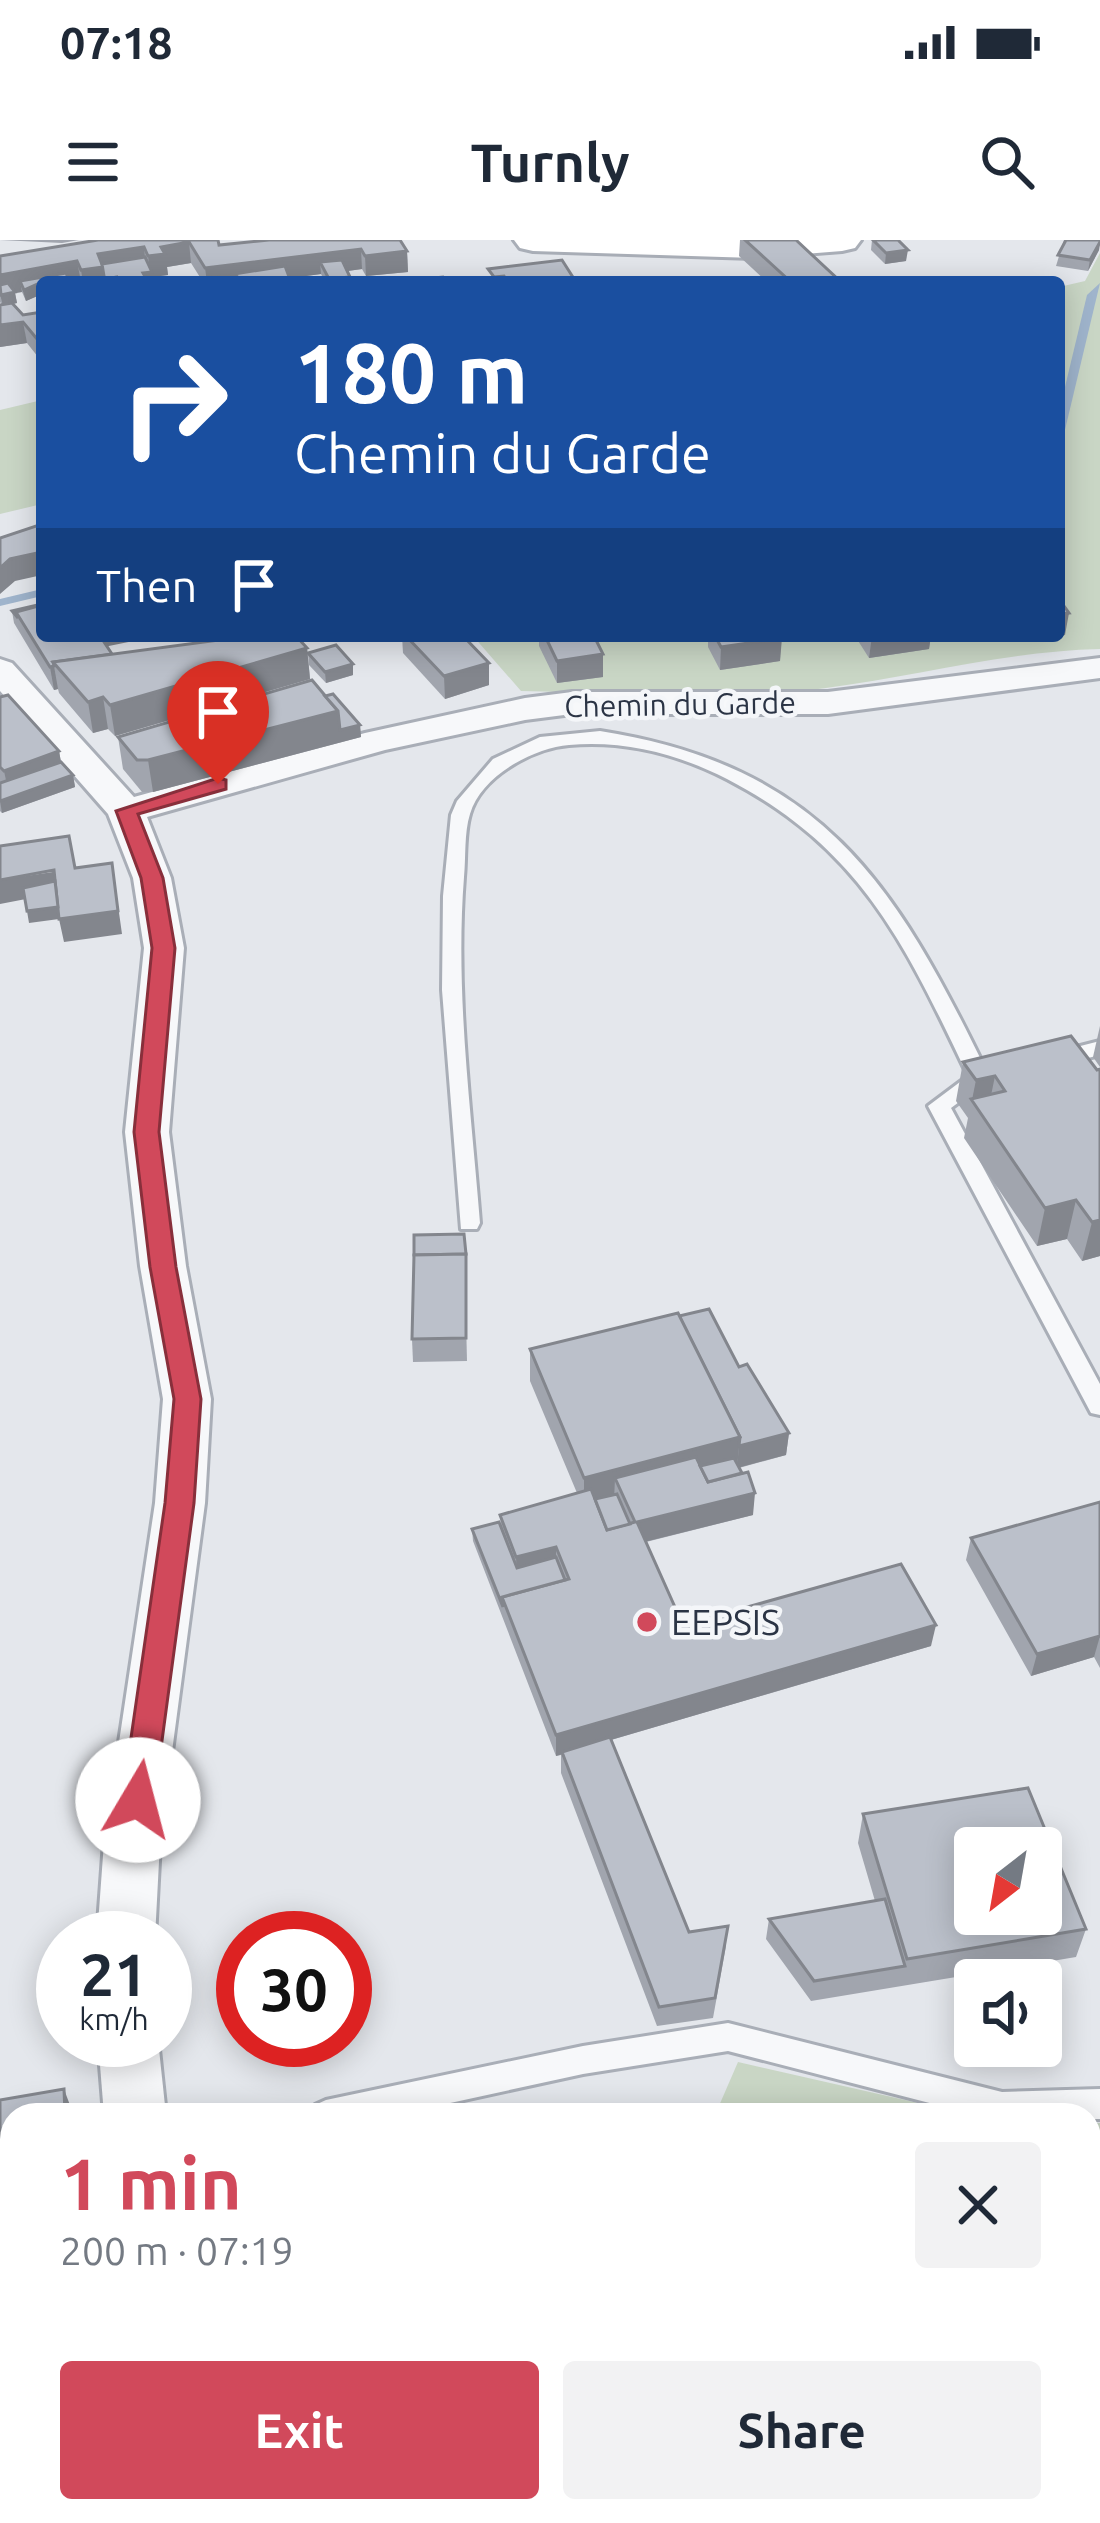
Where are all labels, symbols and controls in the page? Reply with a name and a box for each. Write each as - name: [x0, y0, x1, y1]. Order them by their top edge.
- text: 07:18: [60, 17, 173, 68]
- icon: menu: [60, 129, 126, 195]
- icon: search: [974, 129, 1040, 195]
- text: Turnly: [470, 132, 630, 192]
- icon: right: [96, 324, 252, 480]
- text: 180 m: [294, 325, 528, 419]
- text: Chemin du Garde: [294, 423, 711, 483]
- icon: arrive: [221, 552, 287, 618]
- text: Then: [96, 560, 197, 611]
- pin: [167, 661, 269, 784]
- icon: arrive: [185, 679, 251, 745]
- street label: Chemin du Garde: [564, 685, 796, 723]
- place label: EEPSIS: [671, 1601, 780, 1642]
- marker: EEPSIS: [634, 1609, 660, 1635]
- position arrow: [75, 1737, 201, 1863]
- north arrow: [954, 1827, 1062, 1935]
- map controls: [954, 1827, 1062, 2067]
- speed limit sign: 30: [216, 1911, 372, 2067]
- text: 21: [80, 1940, 148, 2007]
- button: sound: [954, 1959, 1062, 2067]
- text: km/h: [79, 2002, 149, 2036]
- button: close: [915, 2142, 1041, 2268]
- text: 1 min: [60, 2143, 242, 2224]
- text: 200 m · 07:19: [60, 2229, 294, 2272]
- button: Exit: [60, 2361, 539, 2499]
- button: Share: [563, 2361, 1041, 2499]

